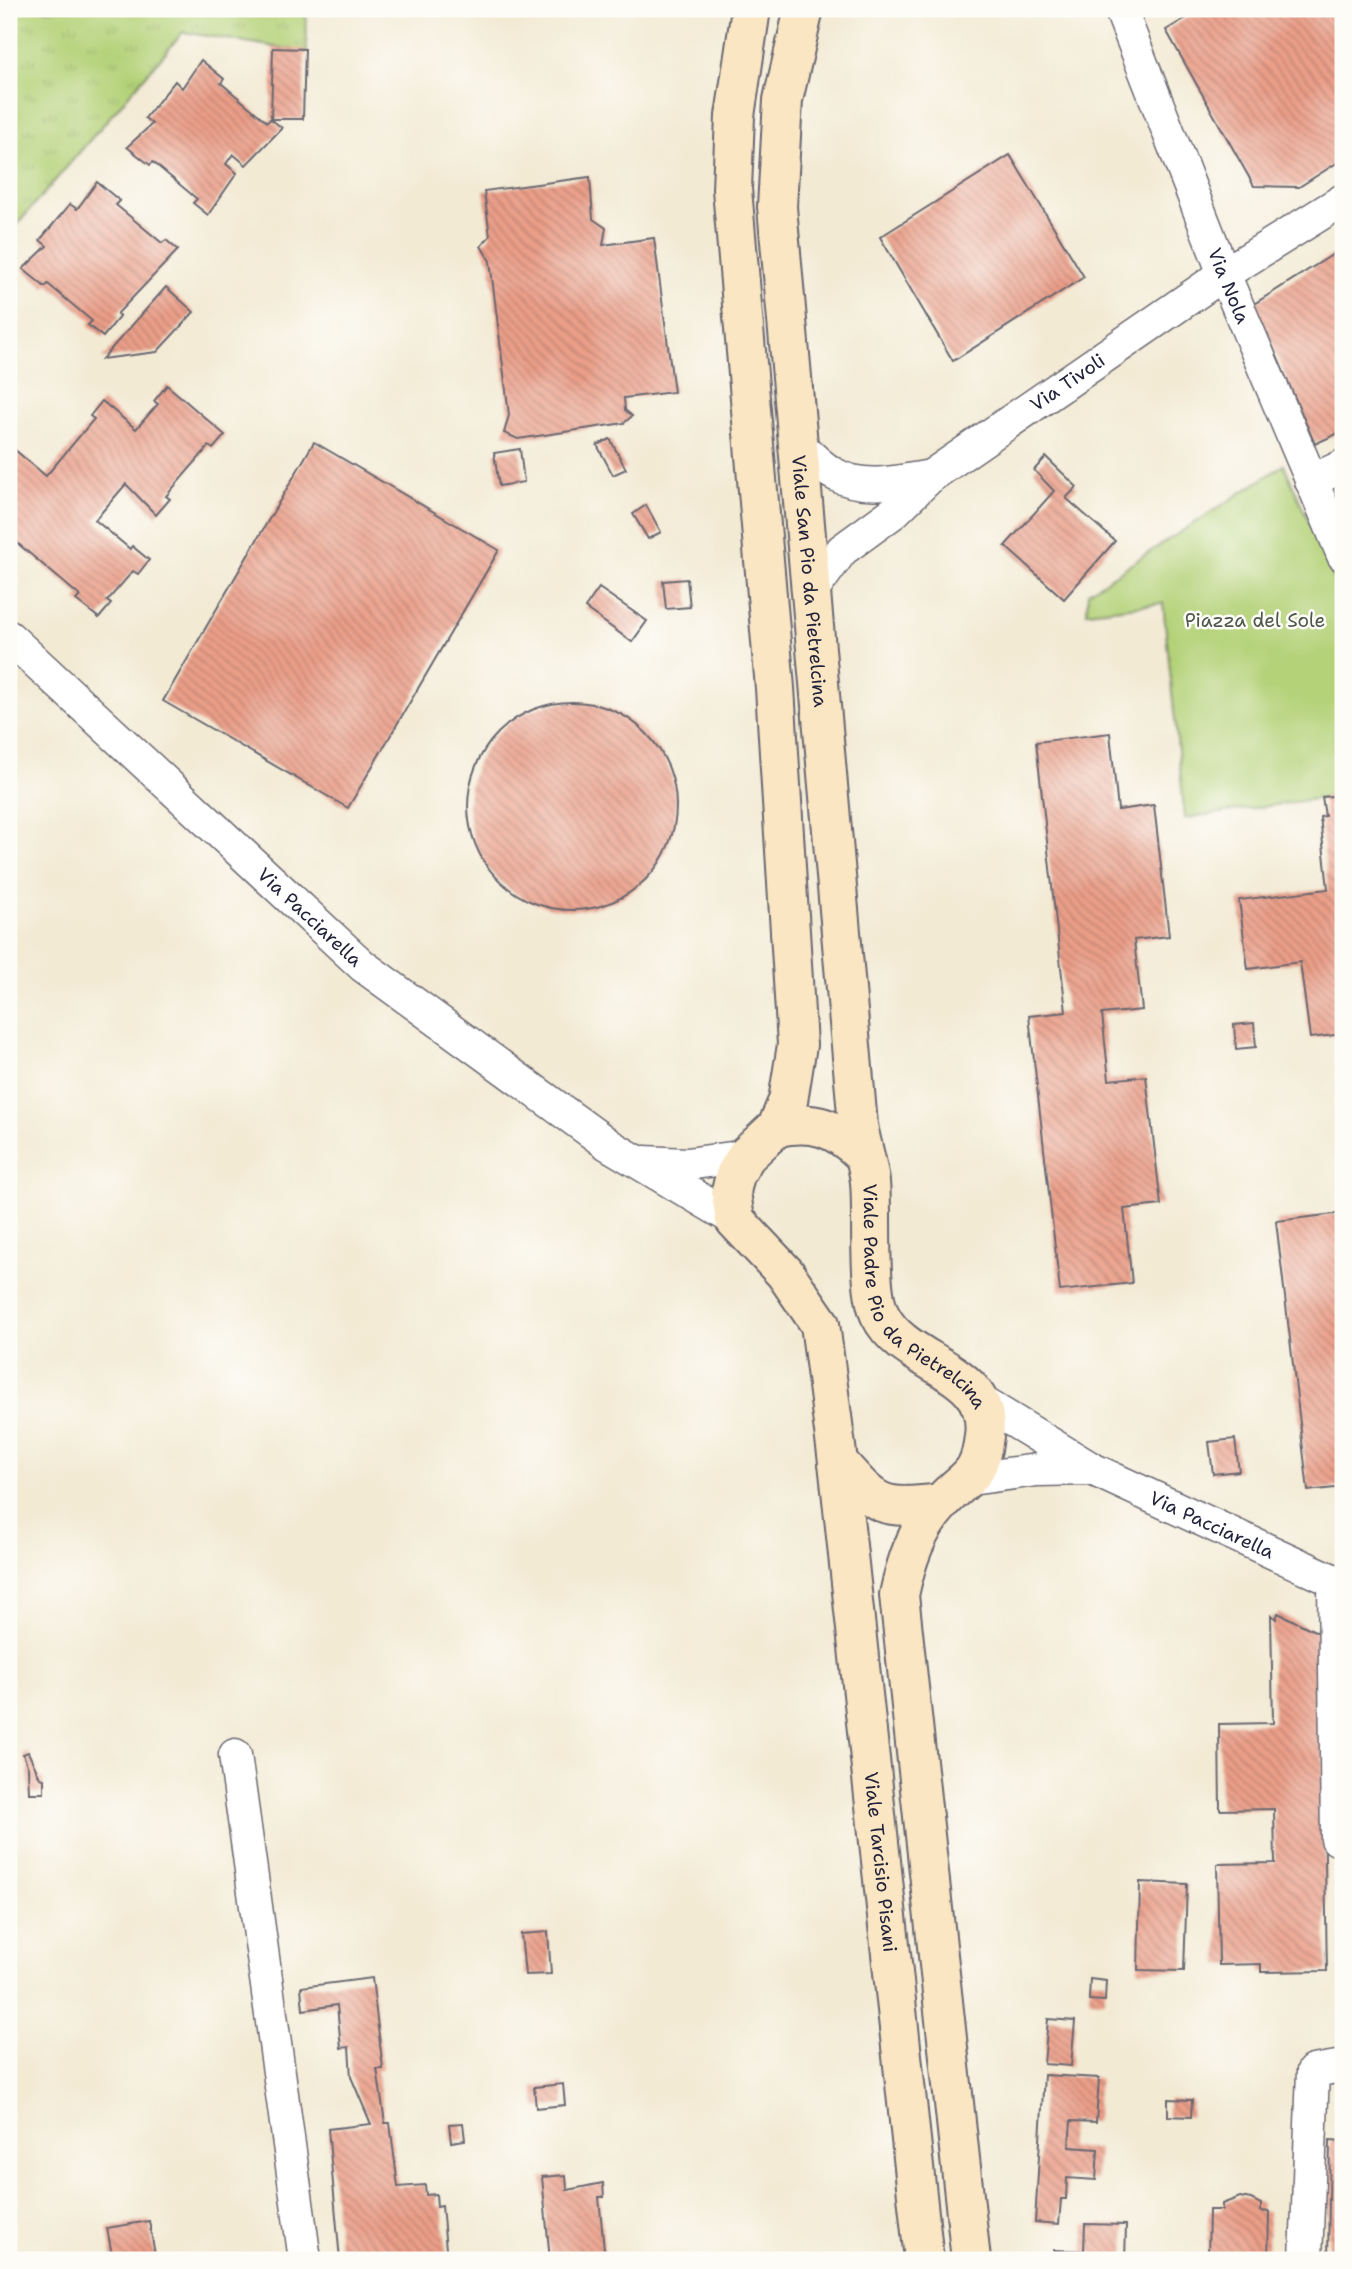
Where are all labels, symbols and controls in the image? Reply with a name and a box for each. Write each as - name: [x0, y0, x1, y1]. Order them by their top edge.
- street label: Via Nola: [1202, 244, 1256, 328]
- street label: Via Tivoli: [1025, 348, 1110, 417]
- street label: Viale San Pio da Pietrelcina: [786, 454, 833, 709]
- park label: Piazza del Sole: [1185, 608, 1325, 633]
- street label: Via Pacciarella: [252, 862, 368, 972]
- street label: Viale Padre Pio da Pietrelcina: [857, 1183, 992, 1413]
- street label: Via Pacciarella: [1145, 1485, 1278, 1565]
- street label: Viale Tarcisio Pisani: [858, 1771, 903, 1953]

